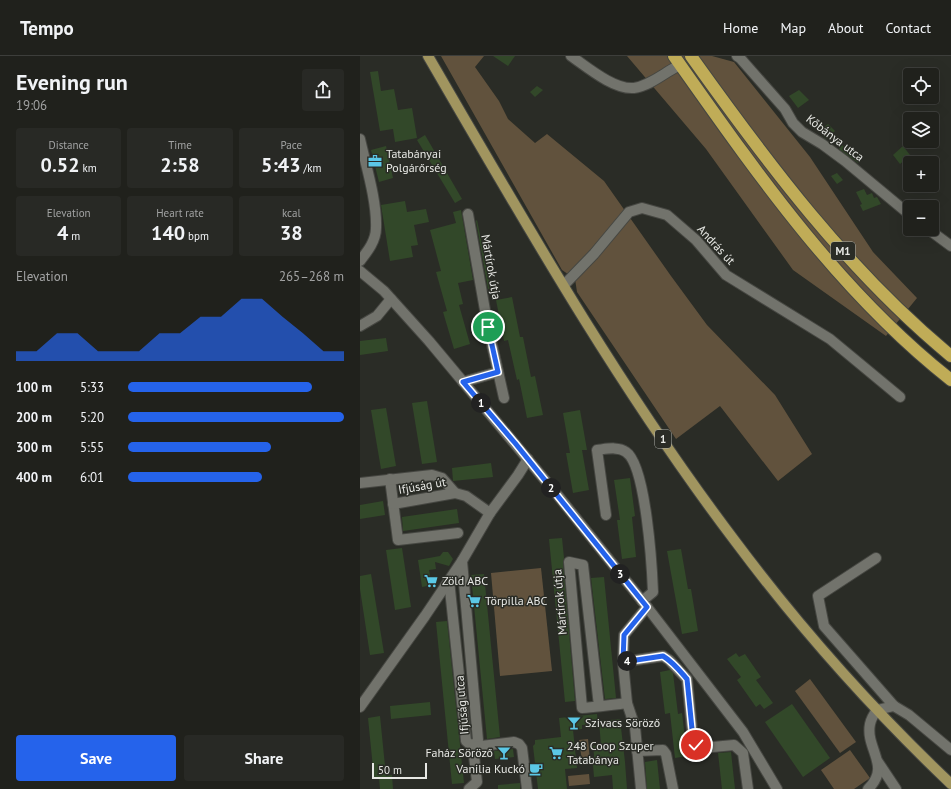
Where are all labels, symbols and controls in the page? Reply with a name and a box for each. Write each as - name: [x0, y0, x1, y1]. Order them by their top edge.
- text: Tempo: [20, 16, 74, 40]
- text: Home: [723, 19, 758, 37]
- text: Map: [780, 19, 806, 37]
- text: About: [828, 19, 864, 37]
- text: Contact: [886, 19, 931, 37]
- text: Evening run: [16, 68, 128, 96]
- map controls: [903, 68, 939, 236]
- button: locate: [903, 68, 939, 104]
- button: share: [302, 69, 344, 111]
- text: 19:06: [16, 97, 47, 114]
- street label: Kőbánya utca: [803, 111, 867, 164]
- button: layers: [903, 112, 939, 148]
- text: Distance: [49, 138, 89, 152]
- text: Time: [168, 138, 192, 152]
- text: Pace: [281, 138, 302, 152]
- place label: Tatabányai Polgárőrség: [386, 146, 447, 175]
- text: 0.52: [41, 152, 80, 178]
- text: 2:58: [160, 152, 200, 178]
- text: 5:43: [261, 152, 301, 178]
- office icon: Tatabányai Polgárőrség: [367, 153, 383, 169]
- button: +: [903, 156, 939, 192]
- text: km: [80, 161, 97, 175]
- text: /km: [301, 161, 322, 175]
- button: −: [903, 200, 939, 236]
- text: Elevation: [47, 206, 91, 220]
- text: Heart rate: [156, 206, 204, 220]
- text: kcal: [282, 206, 301, 220]
- text: 4: [57, 220, 68, 246]
- text: 140: [151, 220, 185, 246]
- text: 38: [280, 220, 303, 246]
- street label: András út: [694, 222, 739, 268]
- text: m: [68, 229, 80, 243]
- text: bpm: [185, 229, 209, 243]
- street label: Mártírok útja: [478, 233, 505, 301]
- road number: M1: [831, 242, 855, 260]
- text: Elevation: [16, 268, 68, 285]
- text: 265–268 m: [279, 268, 344, 285]
- pin: [471, 310, 505, 344]
- icon: arrive: [477, 316, 499, 338]
- text: 100 m: [16, 379, 52, 396]
- text: 5:33: [80, 379, 104, 396]
- pin: 1: [471, 393, 491, 413]
- text: 1: [478, 396, 484, 410]
- text: 200 m: [16, 409, 52, 426]
- text: 5:20: [80, 409, 104, 426]
- road number: 1: [655, 430, 671, 448]
- text: 300 m: [16, 439, 52, 456]
- text: 5:55: [80, 439, 104, 456]
- text: 400 m: [16, 469, 52, 486]
- text: 6:01: [80, 469, 104, 486]
- street label: Ifjúság út: [397, 474, 447, 497]
- pin: 2: [541, 478, 561, 498]
- text: 2: [548, 481, 554, 495]
- pin: 3: [610, 564, 630, 584]
- text: 3: [617, 567, 623, 581]
- street label: Mártírok útja: [549, 568, 570, 636]
- supermarket icon: Zöld ABC: [423, 573, 439, 589]
- place label: Zöld ABC: [442, 573, 488, 588]
- supermarket icon: Törpilla ABC: [466, 593, 482, 609]
- place label: Törpilla ABC: [485, 593, 548, 608]
- pin: 4: [617, 651, 637, 671]
- text: 4: [624, 654, 630, 668]
- street label: Ifjúság utca: [451, 675, 472, 735]
- bar icon: Szivacs Söröző: [566, 715, 582, 731]
- place label: Szivacs Söröző: [585, 715, 660, 730]
- pin: [679, 728, 713, 762]
- icon: check: [685, 734, 707, 756]
- button: Save: [16, 735, 176, 781]
- button: Share: [184, 735, 344, 781]
- place label: 248 Coop Szuper Tatabánya: [567, 738, 654, 767]
- place label: Faház Söröző: [425, 745, 493, 760]
- bar icon: Faház Söröző: [496, 745, 512, 761]
- supermarket icon: 248 Coop Szuper Tatabánya: [548, 745, 564, 761]
- scale bar: [372, 761, 427, 780]
- place label: Vanilia Kuckó: [455, 761, 525, 776]
- cafe icon: Vanilia Kuckó: [528, 761, 544, 777]
- text: 50 m: [378, 763, 402, 777]

